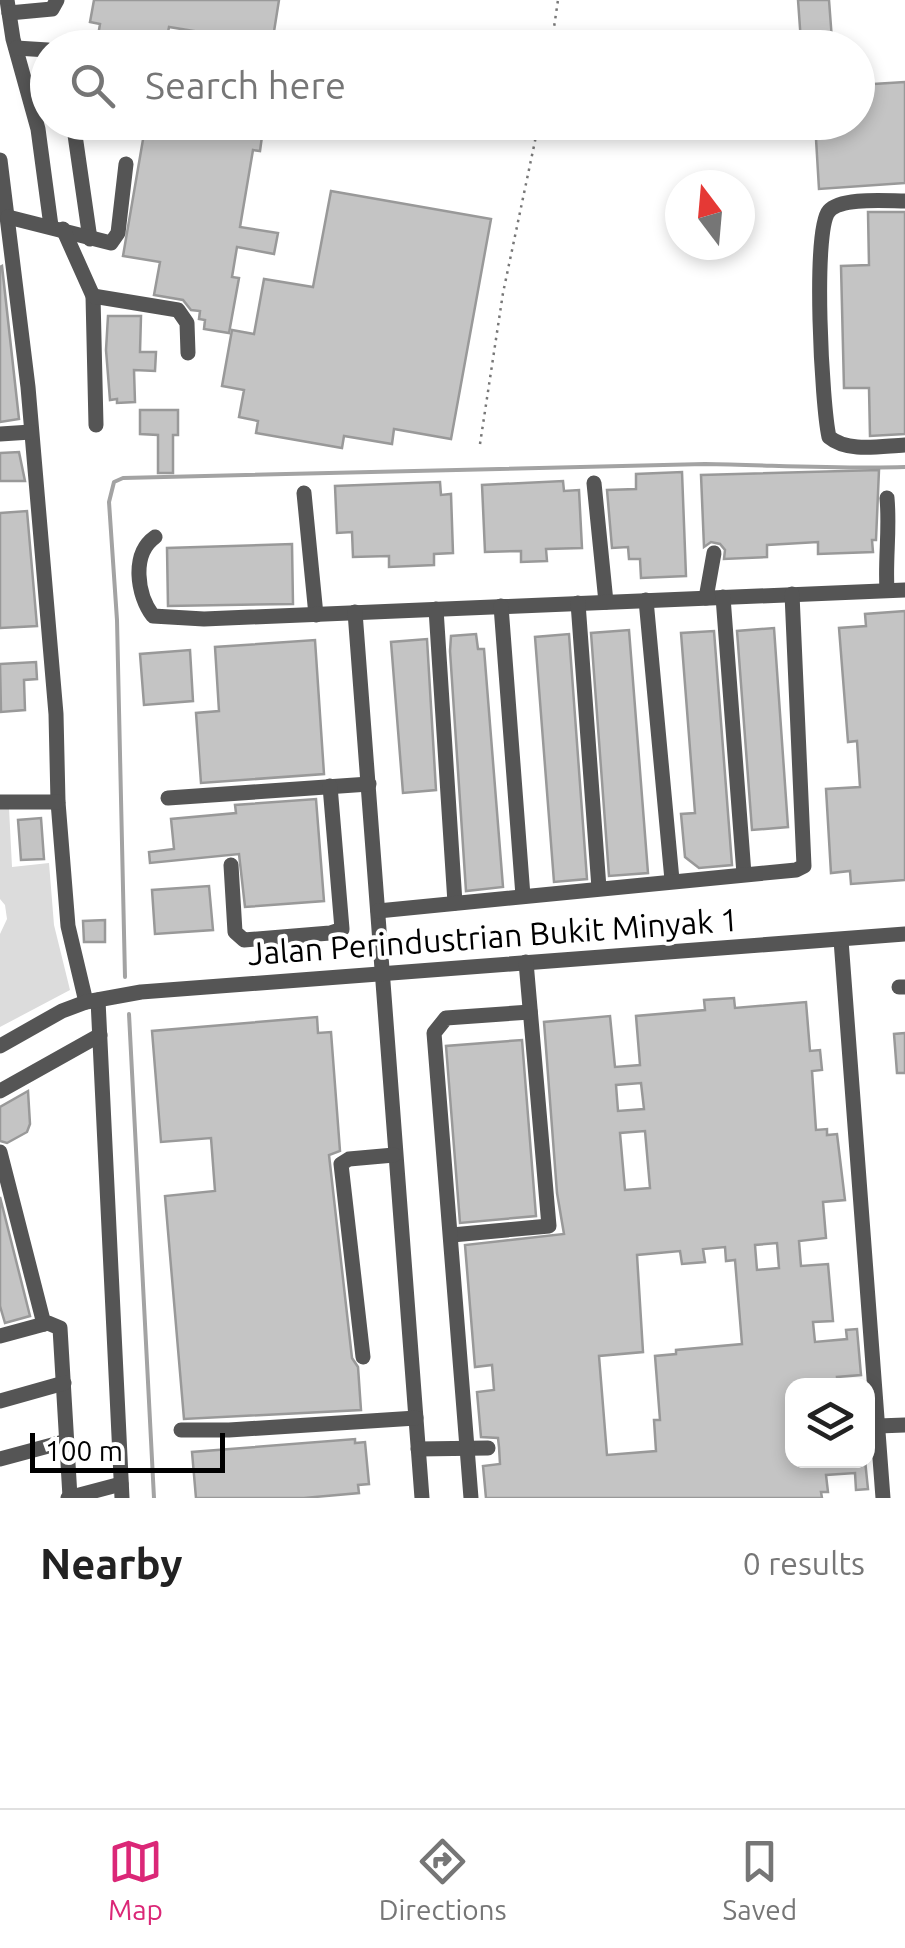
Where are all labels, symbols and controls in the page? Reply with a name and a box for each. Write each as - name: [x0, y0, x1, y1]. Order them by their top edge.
- search box: [30, 30, 875, 140]
- icon: search: [65, 58, 120, 113]
- text: Search here: [145, 64, 346, 106]
- north arrow: [665, 170, 755, 260]
- street label: Jalan Perindustrian Bukit Minyak 1: [246, 901, 740, 971]
- map controls: [785, 1378, 875, 1468]
- button: layers: [785, 1378, 875, 1468]
- scale bar: [30, 1428, 225, 1472]
- text: 100 m: [45, 1435, 123, 1466]
- text: Nearby: [40, 1540, 183, 1587]
- text: 0 results: [743, 1545, 865, 1581]
- tab: Map: [108, 1834, 163, 1925]
- tab: Directions: [379, 1834, 507, 1925]
- tab: Saved: [723, 1834, 797, 1925]

